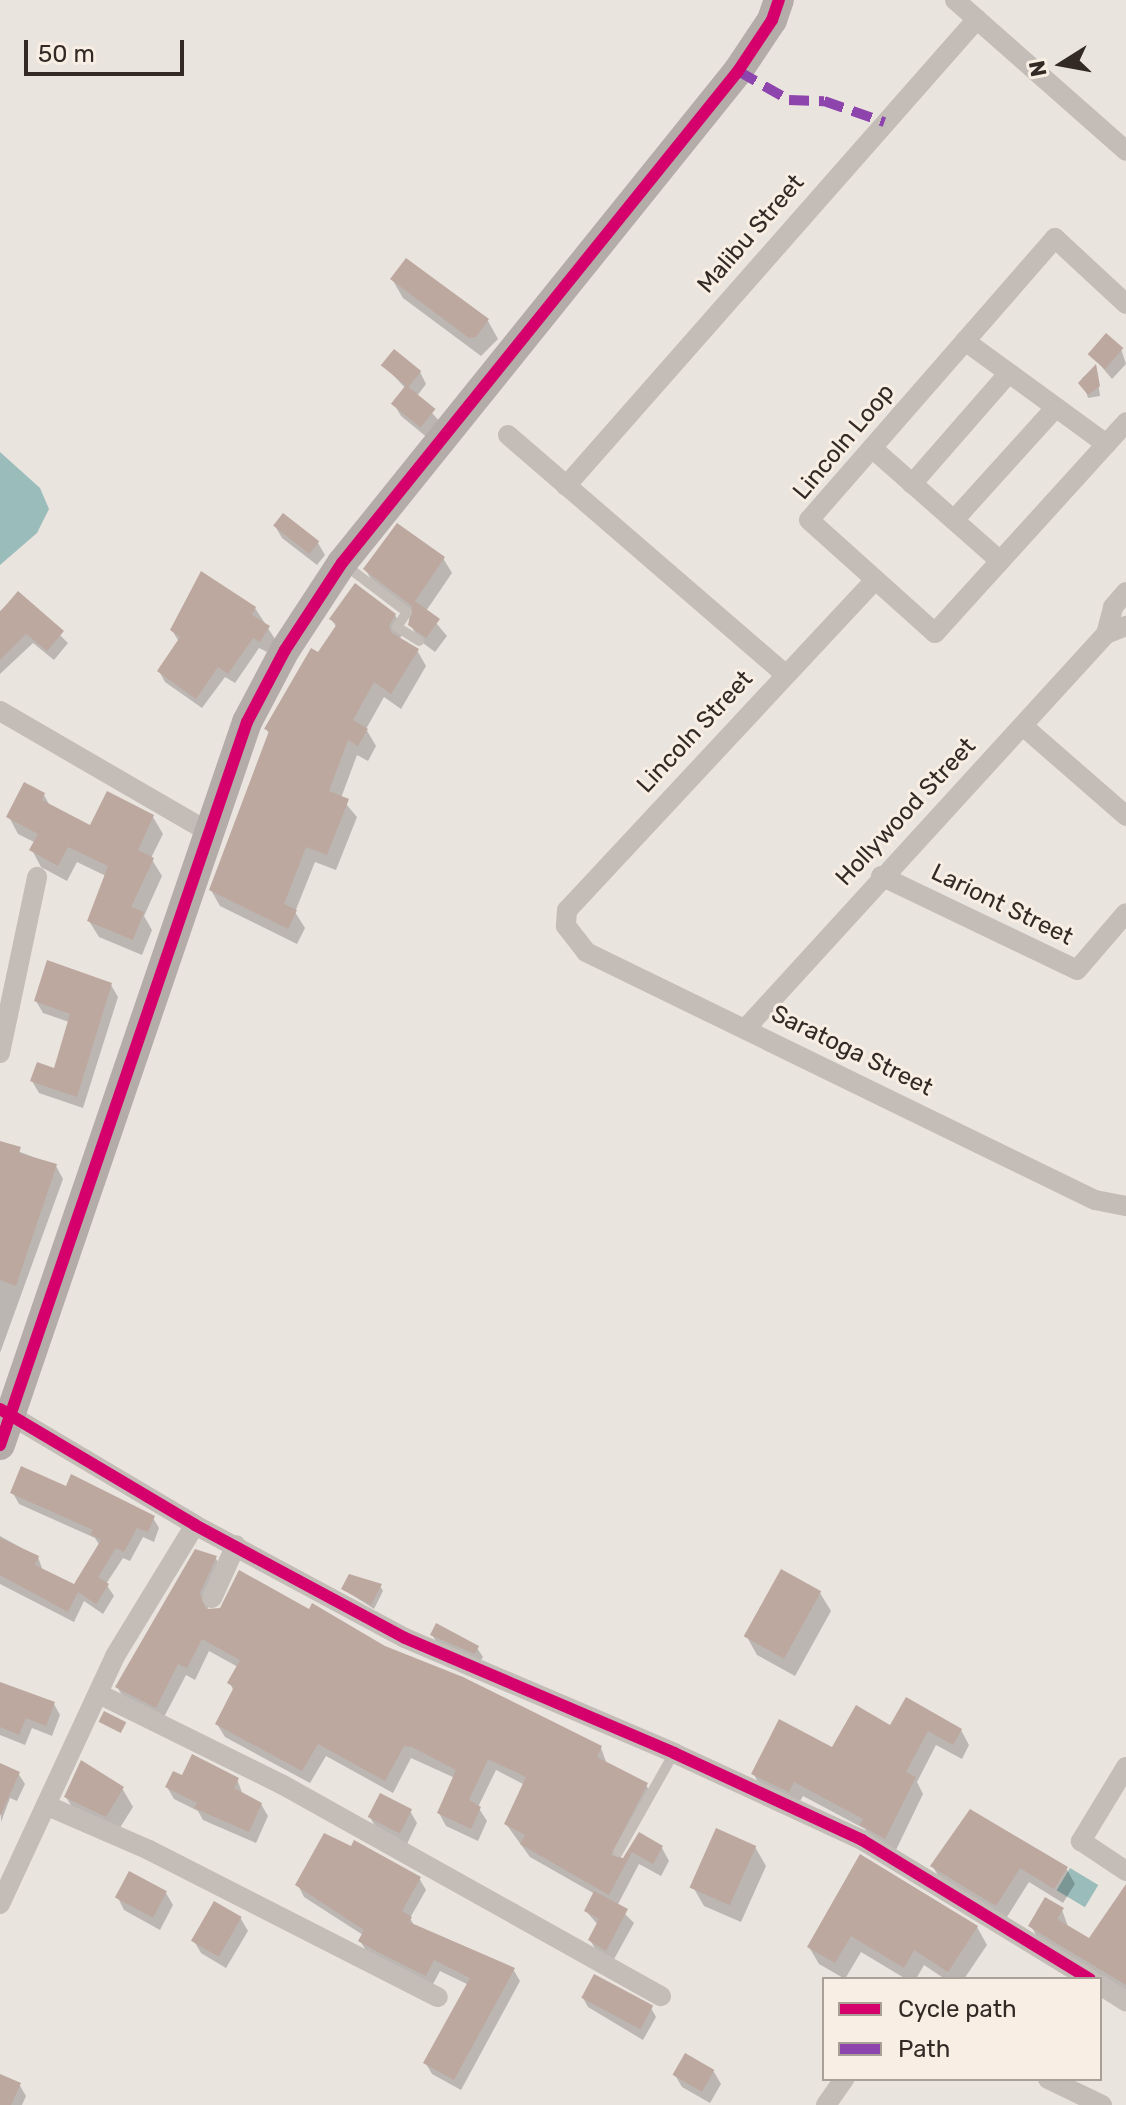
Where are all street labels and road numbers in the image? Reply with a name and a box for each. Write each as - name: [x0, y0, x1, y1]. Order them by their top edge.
- street label: Malibu Street: [692, 169, 810, 299]
- street label: Lincoln Loop: [787, 378, 901, 506]
- street label: Lincoln Street: [631, 665, 759, 799]
- street label: Hollywood Street: [830, 732, 982, 892]
- street label: Lariont Street: [926, 858, 1078, 952]
- street label: Saratoga Street: [766, 999, 938, 1103]

